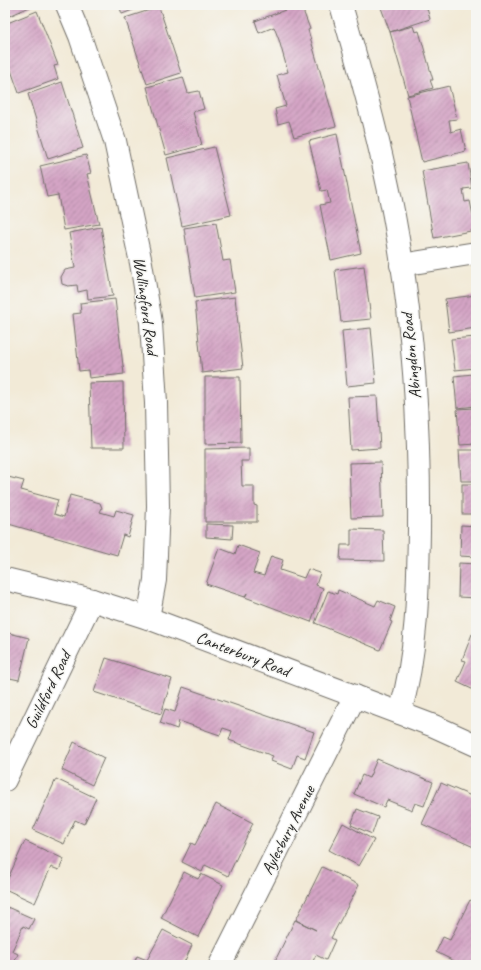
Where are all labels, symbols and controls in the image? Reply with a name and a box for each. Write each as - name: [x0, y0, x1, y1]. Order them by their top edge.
- street label: Wallingford Road: [129, 256, 164, 360]
- street label: Abingdon Road: [396, 310, 426, 400]
- street label: Canterbury Road: [193, 627, 295, 682]
- street label: Guildford Road: [20, 646, 77, 732]
- street label: Aylesbury Avenue: [257, 781, 320, 878]

